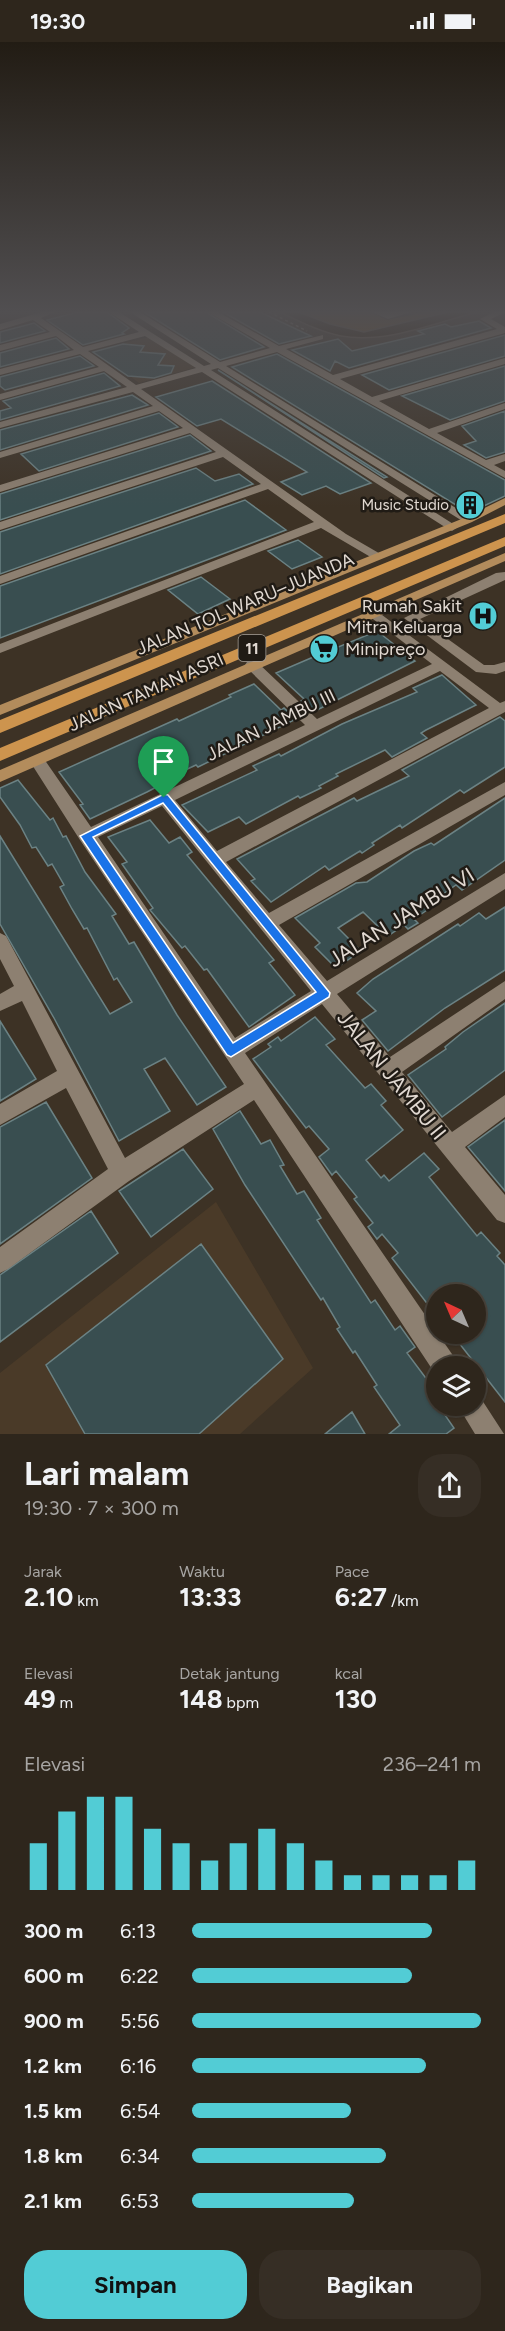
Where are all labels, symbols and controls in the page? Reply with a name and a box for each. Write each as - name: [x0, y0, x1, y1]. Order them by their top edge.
- text: 19:30: [30, 8, 85, 35]
- building icon: Music Studio: [454, 489, 486, 521]
- place label: Music Studio: [361, 496, 449, 514]
- street label: JALAN TOL WARU–JUANDA: [133, 548, 357, 660]
- place label: Rumah Sakit Mitra Keluarga: [346, 595, 462, 638]
- hospital icon: Rumah Sakit Mitra Keluarga: [467, 600, 499, 632]
- supermarket icon: Minipreço: [308, 633, 340, 665]
- road number: 11: [238, 635, 266, 661]
- place label: Minipreço: [345, 638, 425, 660]
- street label: JALAN TAMAN ASRI: [65, 648, 227, 736]
- street label: JALAN JAMBU III: [203, 684, 339, 766]
- pin: [138, 736, 189, 798]
- icon: arrive: [147, 745, 180, 778]
- street label: JALAN JAMBU VI: [323, 862, 479, 972]
- street label: JALAN JAMBU II: [332, 1005, 452, 1145]
- north arrow: [426, 1284, 486, 1344]
- map controls: [426, 1284, 486, 1416]
- button: layers: [426, 1356, 486, 1416]
- text: Lari malam: [24, 1454, 189, 1493]
- button: share: [418, 1454, 481, 1517]
- text: 19:30 · 7 × 300 m: [24, 1496, 179, 1520]
- text: Jarak: [24, 1562, 62, 1581]
- text: Waktu: [179, 1562, 225, 1581]
- text: Pace: [335, 1562, 369, 1581]
- text: 2.10: [24, 1581, 73, 1613]
- text: 13:33: [179, 1581, 242, 1613]
- text: 6:27: [335, 1581, 387, 1613]
- text: km: [73, 1591, 99, 1610]
- text: /km: [387, 1591, 419, 1610]
- text: Elevasi: [24, 1664, 73, 1683]
- text: Detak jantung: [179, 1664, 280, 1683]
- text: kcal: [335, 1664, 363, 1683]
- text: 49: [24, 1683, 56, 1715]
- text: 148: [179, 1683, 223, 1715]
- text: 130: [335, 1683, 377, 1715]
- text: m: [56, 1693, 73, 1712]
- text: bpm: [223, 1693, 259, 1712]
- text: Elevasi: [24, 1752, 85, 1776]
- text: 236–241 m: [383, 1752, 481, 1776]
- text: 300 m: [24, 1919, 83, 1943]
- text: 6:13: [120, 1919, 156, 1943]
- text: 600 m: [24, 1964, 84, 1988]
- text: 6:22: [120, 1964, 159, 1988]
- text: 900 m: [24, 2009, 84, 2033]
- text: 5:56: [120, 2009, 159, 2033]
- text: 1.2 km: [24, 2054, 82, 2078]
- text: 6:16: [120, 2054, 156, 2078]
- text: 1.5 km: [24, 2099, 82, 2123]
- text: 6:54: [120, 2099, 160, 2123]
- text: 1.8 km: [24, 2144, 83, 2168]
- text: 6:34: [120, 2144, 160, 2168]
- text: 2.1 km: [24, 2189, 82, 2213]
- text: 6:53: [120, 2189, 159, 2213]
- button: Simpan: [24, 2250, 247, 2319]
- button: Bagikan: [259, 2250, 481, 2319]

